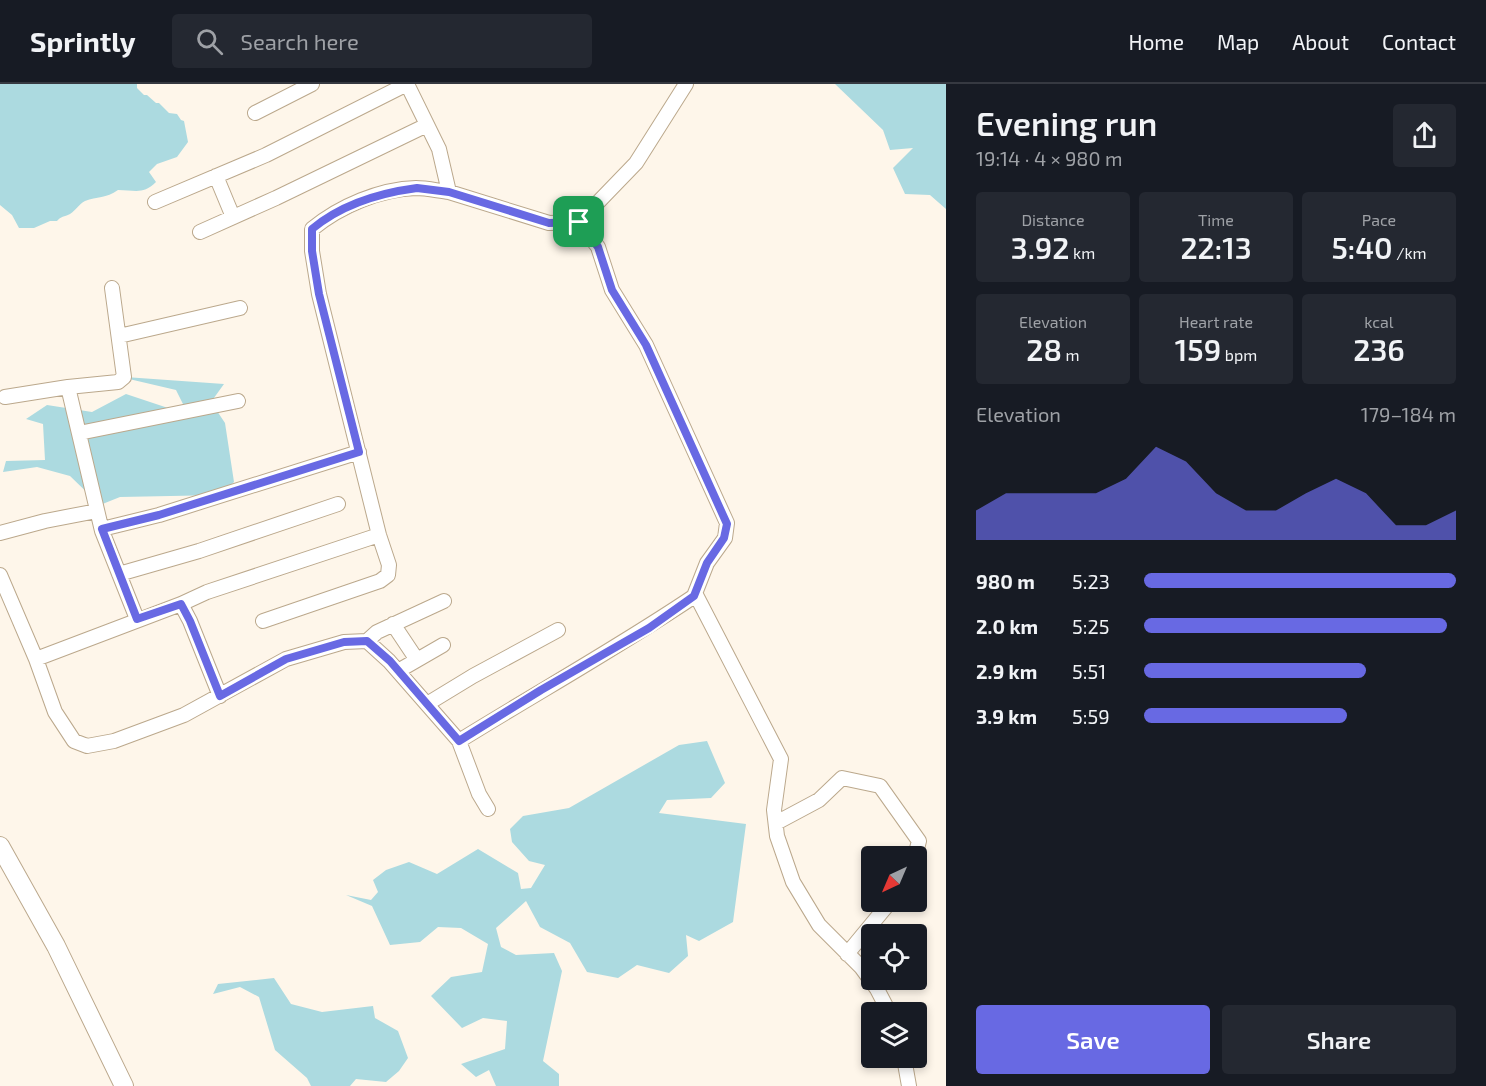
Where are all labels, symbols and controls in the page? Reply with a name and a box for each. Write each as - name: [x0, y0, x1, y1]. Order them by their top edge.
- search box: [172, 14, 592, 68]
- text: Sprintly: [30, 24, 136, 58]
- icon: search: [193, 25, 226, 58]
- text: Search here: [241, 28, 359, 54]
- text: Home: [1128, 29, 1184, 54]
- text: Map: [1217, 29, 1259, 54]
- text: About: [1292, 29, 1349, 54]
- text: Contact: [1382, 29, 1456, 54]
- text: Evening run: [976, 103, 1157, 143]
- button: share: [1393, 104, 1456, 167]
- text: 19:14 · 4 × 980 m: [976, 146, 1123, 170]
- pin: [553, 196, 604, 247]
- icon: arrive: [562, 205, 595, 238]
- text: Distance: [1021, 210, 1085, 229]
- text: Time: [1198, 210, 1234, 229]
- text: Pace: [1362, 210, 1396, 229]
- text: 3.92: [1011, 229, 1069, 265]
- text: 22:13: [1180, 229, 1252, 265]
- text: 5:40: [1331, 229, 1393, 265]
- text: km: [1069, 243, 1095, 262]
- text: /km: [1393, 243, 1427, 262]
- text: Elevation: [1019, 312, 1087, 331]
- text: Heart rate: [1179, 312, 1253, 331]
- text: kcal: [1364, 312, 1394, 331]
- text: 28: [1026, 331, 1062, 367]
- text: 159: [1175, 331, 1221, 367]
- text: 236: [1353, 331, 1405, 367]
- text: m: [1062, 345, 1080, 364]
- text: bpm: [1221, 345, 1257, 364]
- text: Elevation: [976, 402, 1061, 426]
- text: 179–184 m: [1361, 402, 1456, 426]
- text: 980 m: [976, 569, 1035, 593]
- text: 5:23: [1072, 569, 1110, 593]
- text: 2.0 km: [976, 614, 1038, 638]
- text: 5:25: [1072, 614, 1109, 638]
- text: 2.9 km: [976, 659, 1037, 683]
- text: 5:51: [1072, 659, 1106, 683]
- text: 3.9 km: [976, 704, 1037, 728]
- text: 5:59: [1072, 704, 1110, 728]
- north arrow: [861, 846, 927, 912]
- map controls: [861, 846, 927, 1068]
- button: locate: [861, 924, 927, 990]
- button: layers: [861, 1002, 927, 1068]
- button: Save: [976, 1005, 1210, 1074]
- button: Share: [1222, 1005, 1456, 1074]

